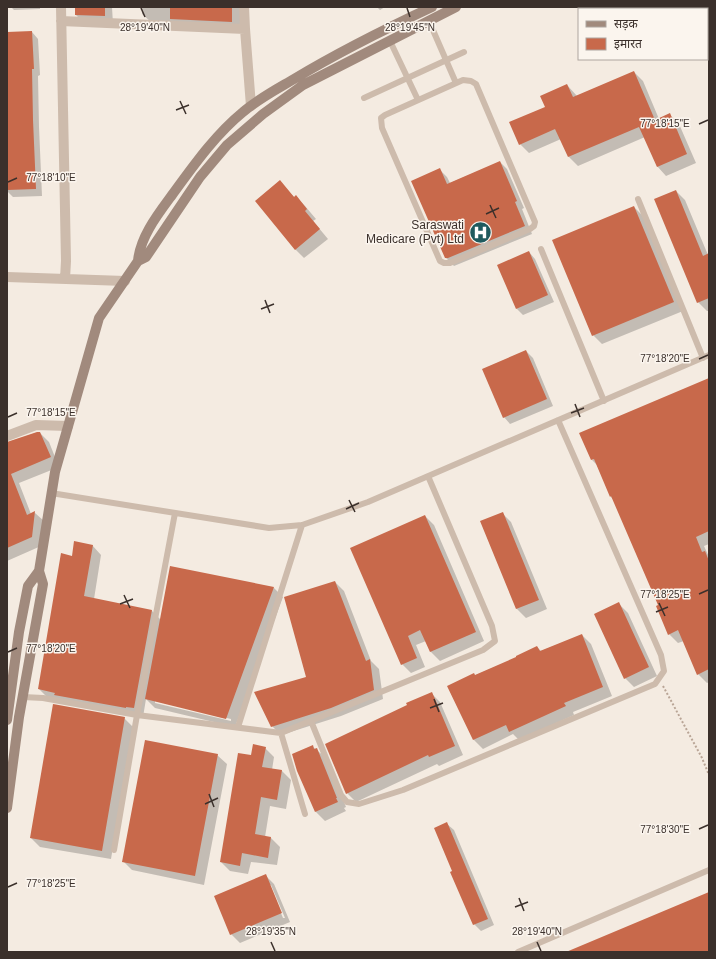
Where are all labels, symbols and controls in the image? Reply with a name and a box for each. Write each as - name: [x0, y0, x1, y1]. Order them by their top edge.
- legend: [578, 8, 708, 60]
- text: सड़क: [614, 17, 639, 31]
- text: 28°19'40"N: [120, 22, 170, 33]
- text: 28°19'45"N: [385, 22, 435, 33]
- text: इमारत: [614, 37, 643, 51]
- text: 77°18'15"E: [640, 118, 690, 129]
- text: 77°18'10"E: [26, 172, 76, 183]
- place label: Saraswati Medicare (Pvt) Ltd: [366, 218, 464, 246]
- hospital icon: Saraswati Medicare (Pvt) Ltd: [467, 219, 493, 245]
- text: 77°18'20"E: [640, 353, 690, 364]
- text: 77°18'15"E: [26, 407, 76, 418]
- text: 77°18'25"E: [640, 589, 690, 600]
- text: 77°18'20"E: [26, 643, 76, 654]
- text: 77°18'30"E: [640, 824, 690, 835]
- text: 77°18'25"E: [26, 878, 76, 889]
- text: 28°19'35"N: [246, 926, 296, 937]
- text: 28°19'40"N: [512, 926, 562, 937]

